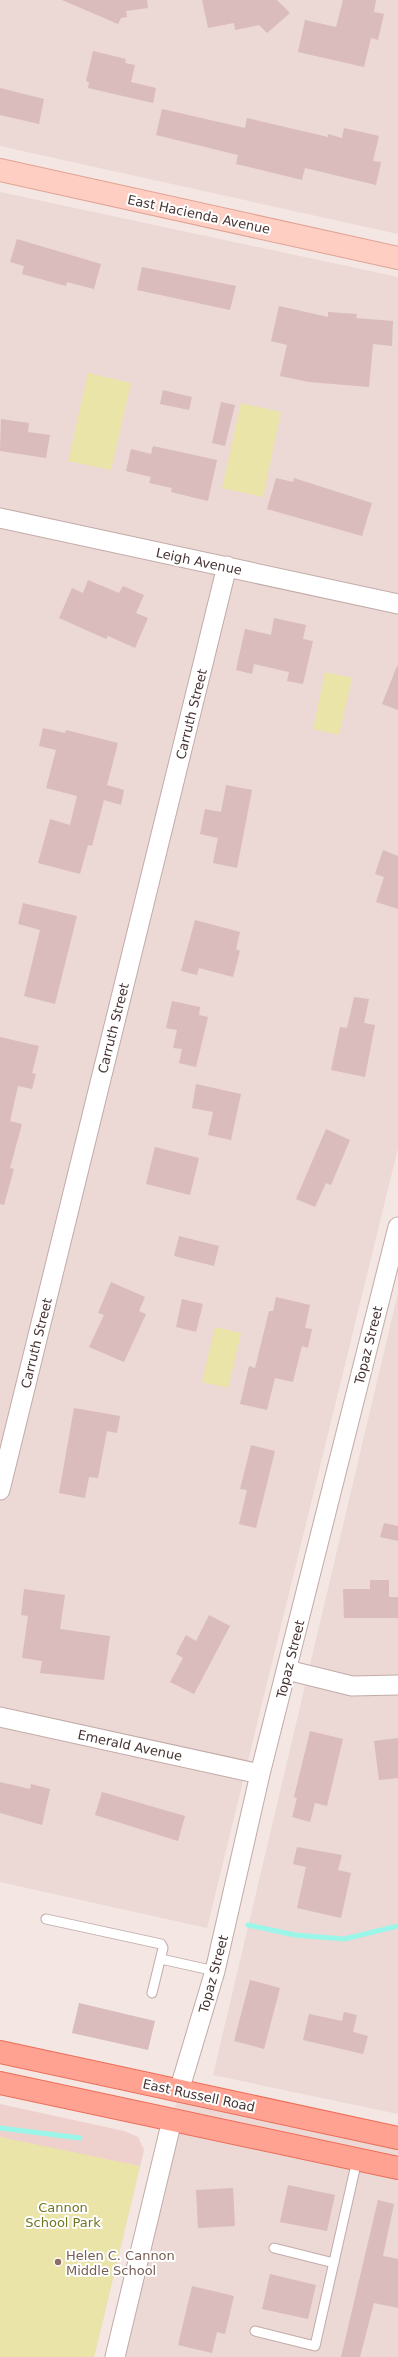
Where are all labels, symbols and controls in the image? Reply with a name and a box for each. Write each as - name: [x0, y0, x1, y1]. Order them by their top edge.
- street label: East Hacienda Avenue: [126, 192, 272, 237]
- street label: Leigh Avenue: [155, 545, 243, 578]
- street label: Carruth Street: [173, 667, 210, 761]
- street label: Carruth Street: [95, 981, 132, 1075]
- street label: Carruth Street: [18, 1296, 55, 1390]
- street label: Topaz Street: [351, 1304, 385, 1387]
- street label: Topaz Street: [273, 1618, 307, 1701]
- street label: Emerald Avenue: [76, 1727, 184, 1764]
- street label: Topaz Street: [196, 1933, 231, 2016]
- street label: East Russell Road: [141, 2076, 256, 2115]
- park label: Cannon School Park: [25, 2200, 101, 2230]
- place label: Helen C. Cannon Middle School: [66, 2248, 175, 2278]
- marker: Helen C. Cannon Middle School: [53, 2257, 63, 2267]

